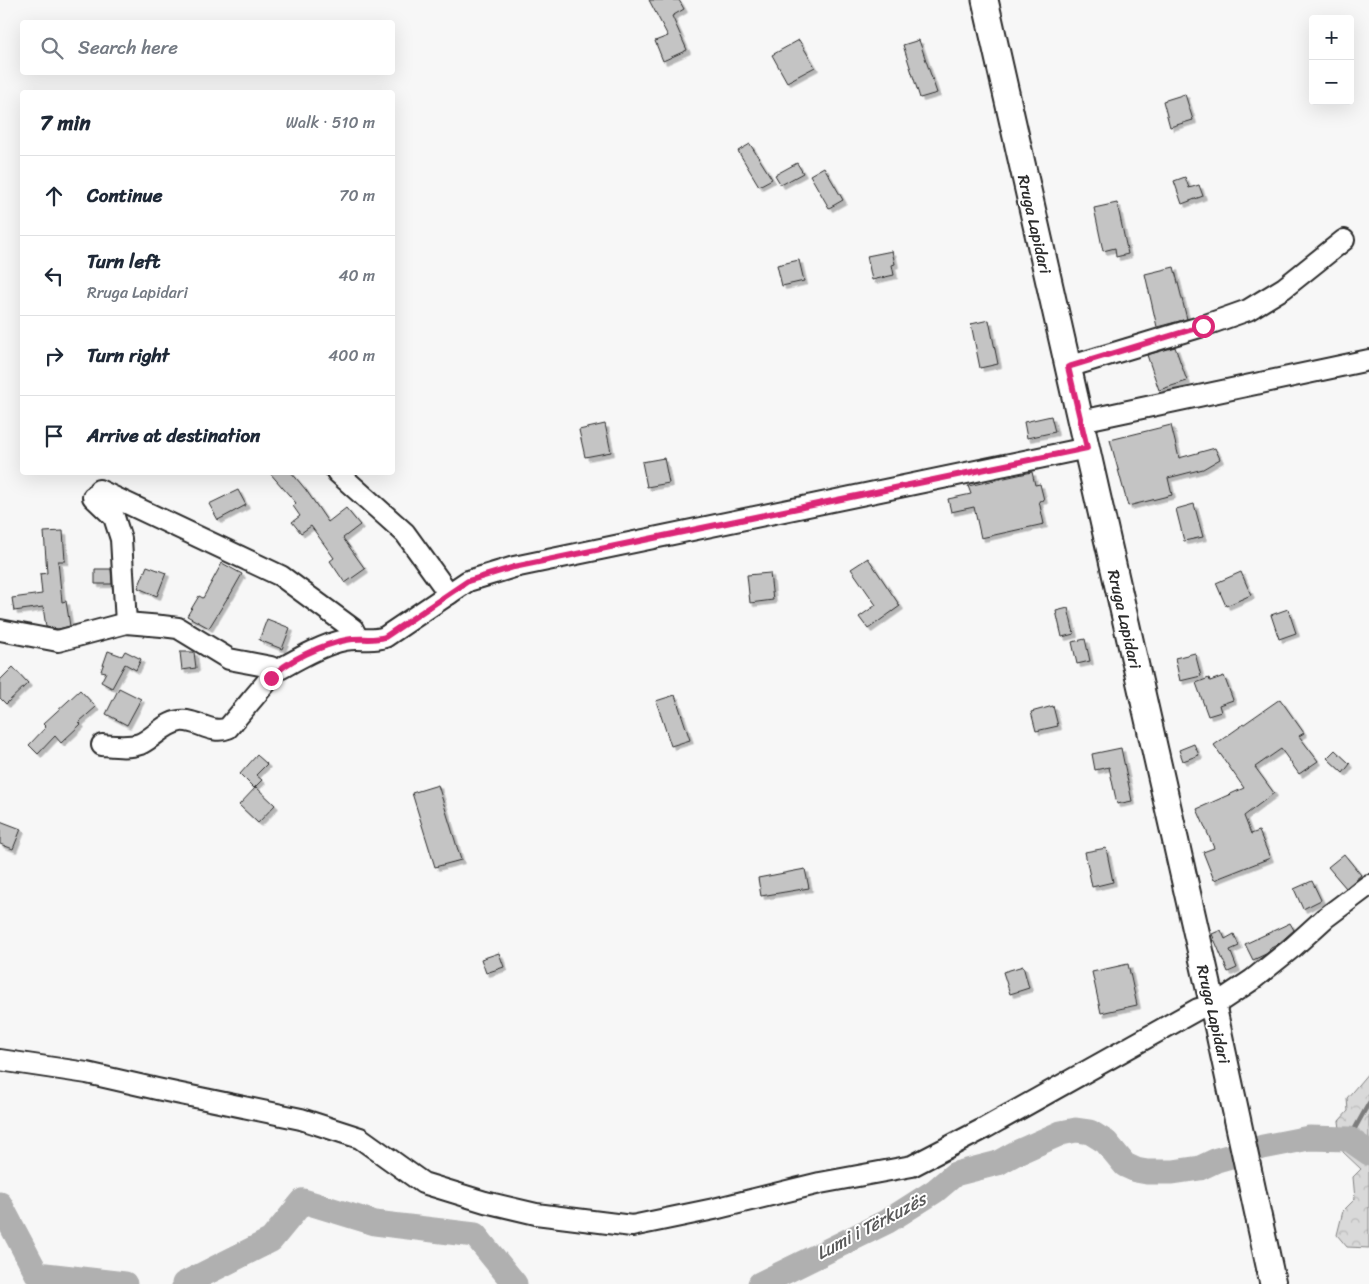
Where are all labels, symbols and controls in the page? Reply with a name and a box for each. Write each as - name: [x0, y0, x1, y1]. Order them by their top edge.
- map controls: [1309, 15, 1354, 105]
- button: +: [1309, 15, 1354, 60]
- search box: [20, 20, 395, 75]
- text: Search here: [78, 31, 178, 64]
- icon: search: [38, 34, 66, 62]
- button: −: [1309, 60, 1354, 105]
- text: 7 min: [40, 104, 91, 142]
- text: Walk · 510 m: [286, 108, 375, 137]
- street label: Rruga Lapidari: [1009, 172, 1060, 277]
- text: Continue: [87, 179, 163, 212]
- text: 70 m: [339, 181, 375, 210]
- icon: ahead: [40, 182, 68, 210]
- text: Turn left: [87, 245, 160, 278]
- text: 40 m: [338, 261, 375, 290]
- icon: left: [40, 262, 68, 290]
- text: Rruga Lapidari: [87, 278, 188, 307]
- route start: [1192, 315, 1215, 338]
- text: Turn right: [87, 339, 169, 372]
- text: 400 m: [328, 341, 375, 370]
- icon: right: [40, 342, 68, 370]
- text: Arrive at destination: [87, 419, 260, 452]
- icon: arrive: [40, 422, 68, 450]
- street label: Rruga Lapidari: [1099, 567, 1150, 672]
- route end: [260, 667, 283, 690]
- street label: Rruga Lapidari: [1188, 962, 1239, 1067]
- water label: Lumi i Tërkuzës: [810, 1182, 934, 1269]

